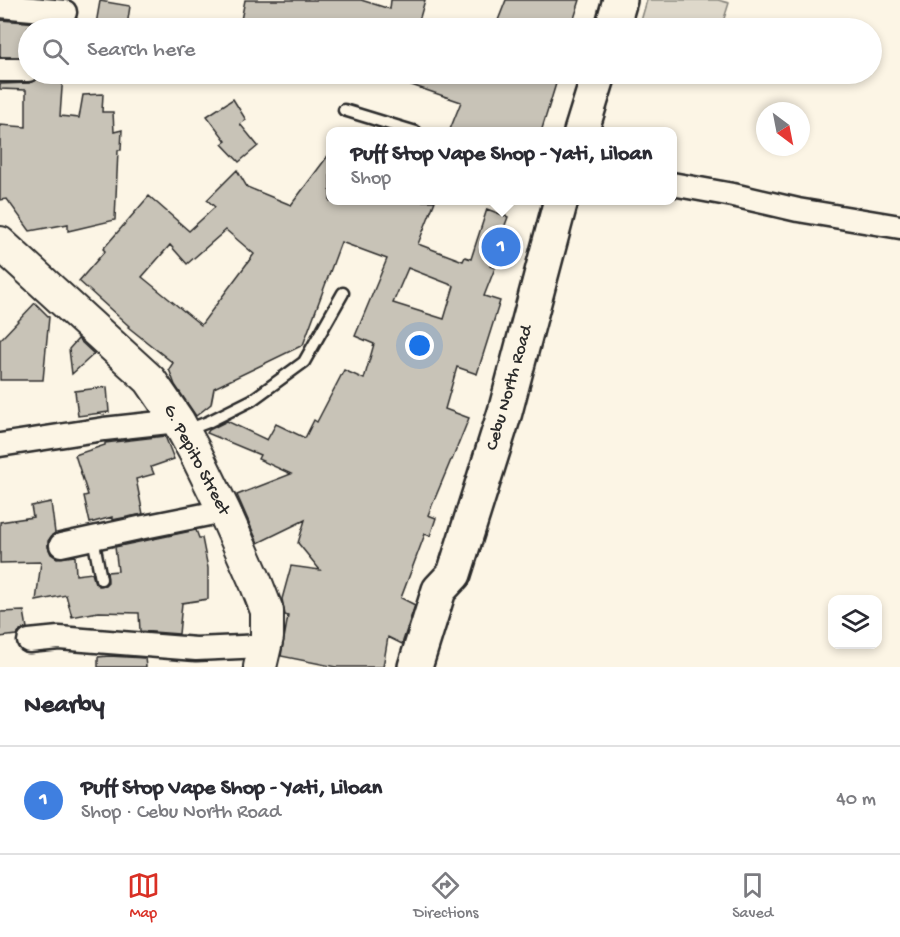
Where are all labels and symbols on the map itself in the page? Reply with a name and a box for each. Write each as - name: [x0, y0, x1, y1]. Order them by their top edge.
- north arrow: [756, 102, 810, 156]
- pin: 1: [482, 224, 520, 270]
- street label: Cebu North Road: [482, 322, 538, 453]
- your location: [405, 331, 434, 360]
- street label: G. Pepito Street: [158, 401, 235, 520]

